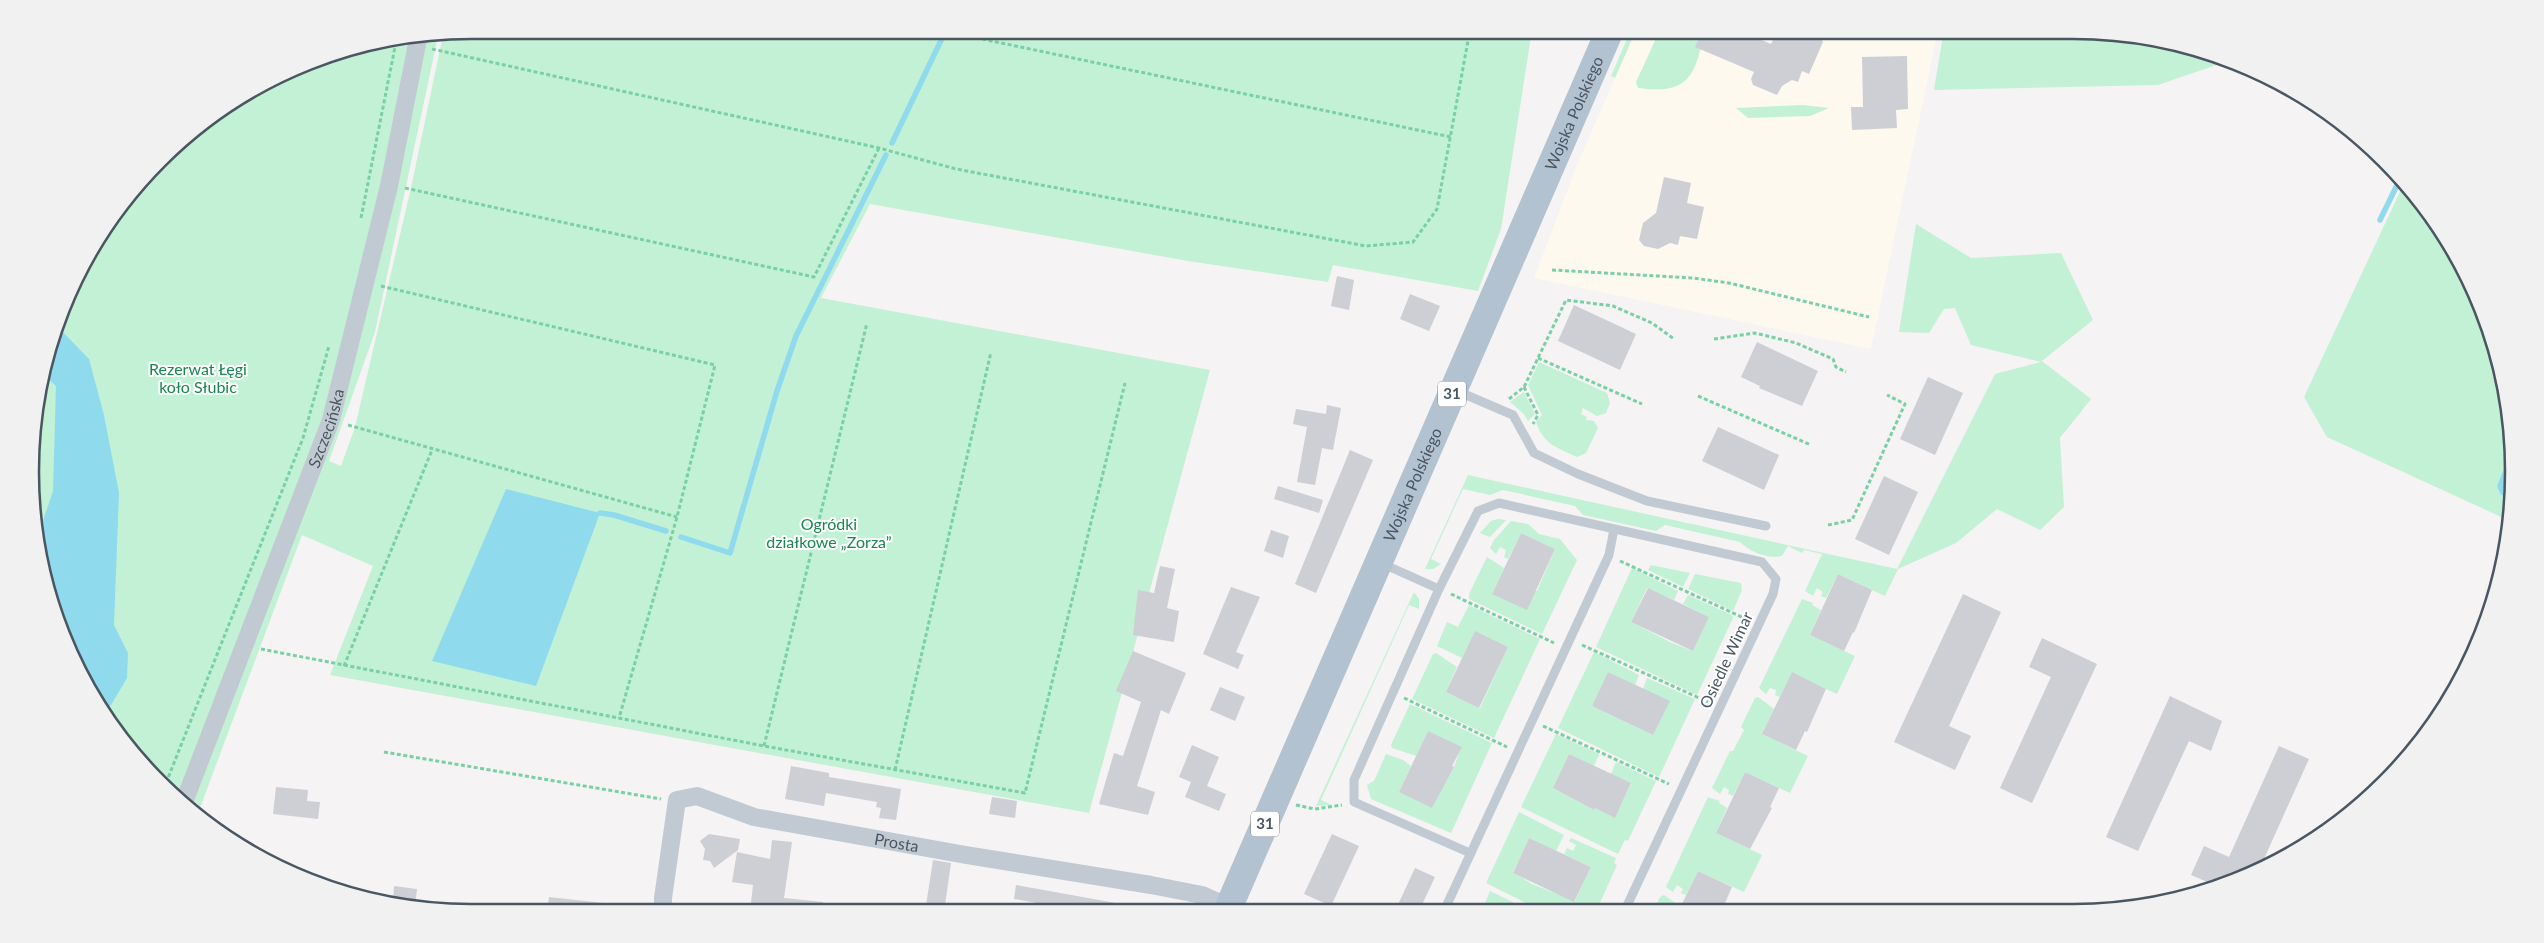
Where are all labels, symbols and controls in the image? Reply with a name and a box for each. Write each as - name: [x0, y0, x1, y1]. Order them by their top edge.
- street label: Wojska Polskiego: [1540, 53, 1607, 173]
- park label: Rezerwat Łęgi koło Słubic: [149, 359, 247, 396]
- road number: 31: [1438, 382, 1466, 406]
- street label: Szczecińska: [304, 387, 347, 470]
- street label: Wojska Polskiego: [1379, 424, 1445, 544]
- park label: Ogródki działkowe „Zorza”: [766, 514, 892, 551]
- street label: Osiedle Wimar: [1695, 608, 1756, 711]
- road number: 31: [1251, 812, 1279, 836]
- street label: Prosta: [873, 829, 920, 855]

